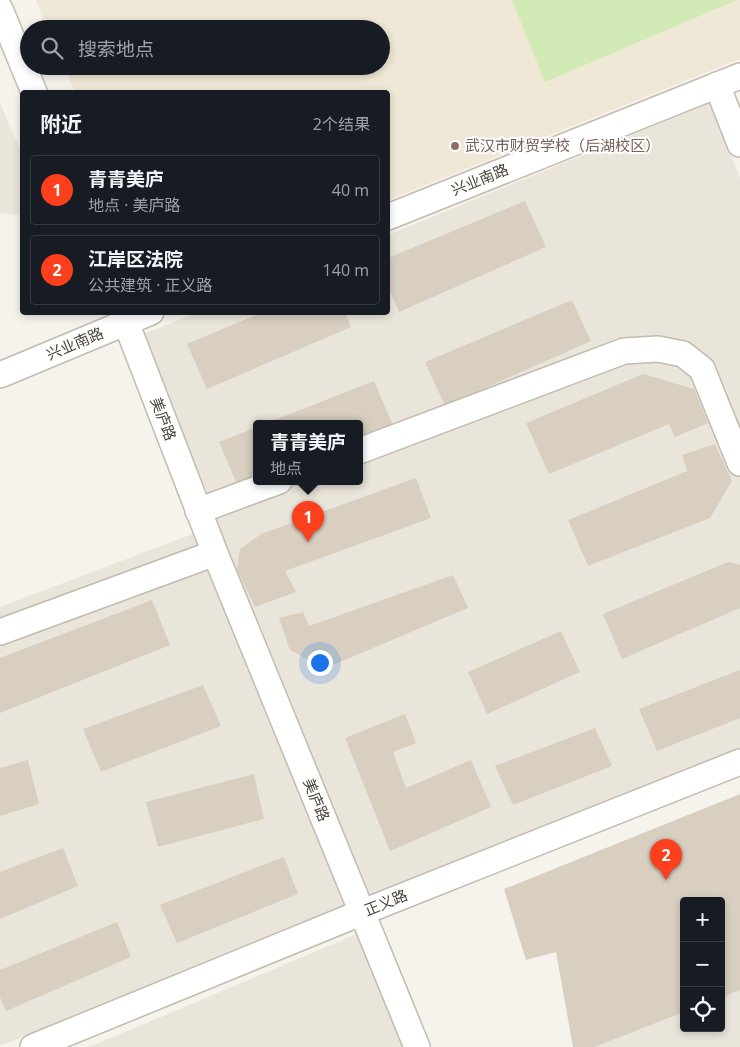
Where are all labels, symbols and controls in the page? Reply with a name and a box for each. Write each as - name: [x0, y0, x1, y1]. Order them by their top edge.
- search box: [20, 20, 390, 75]
- icon: search: [38, 34, 66, 62]
- text: 搜索地点: [78, 36, 154, 62]
- text: 附近: [40, 110, 82, 138]
- text: 2个结果: [313, 113, 370, 135]
- place label: 武汉市财贸学校（后湖校区）: [465, 135, 660, 155]
- marker: 武汉市财贸学校（后湖校区）: [449, 140, 461, 152]
- street label: 兴业南路: [448, 159, 511, 200]
- text: 青青美庐: [88, 166, 164, 192]
- text: 1: [52, 179, 62, 201]
- text: 40 m: [332, 179, 369, 201]
- text: 地点 · 美庐路: [88, 194, 181, 216]
- text: 江岸区法院: [88, 246, 183, 272]
- text: 2: [52, 259, 62, 281]
- text: 140 m: [323, 259, 369, 281]
- text: 公共建筑 · 正义路: [88, 274, 213, 296]
- street label: 兴业南路: [43, 322, 106, 364]
- street label: 美庐路: [147, 394, 181, 443]
- popup: [253, 420, 363, 485]
- text: 青青美庐: [270, 429, 346, 455]
- text: 地点: [270, 457, 302, 479]
- pin: 1: [292, 501, 324, 542]
- your location: [307, 650, 333, 676]
- street label: 美庐路: [299, 775, 335, 824]
- pin: 2: [650, 839, 682, 880]
- street label: 正义路: [361, 884, 410, 920]
- map controls: [680, 897, 725, 1032]
- button: +: [680, 897, 725, 942]
- button: −: [680, 942, 725, 987]
- button: locate: [680, 987, 725, 1032]

